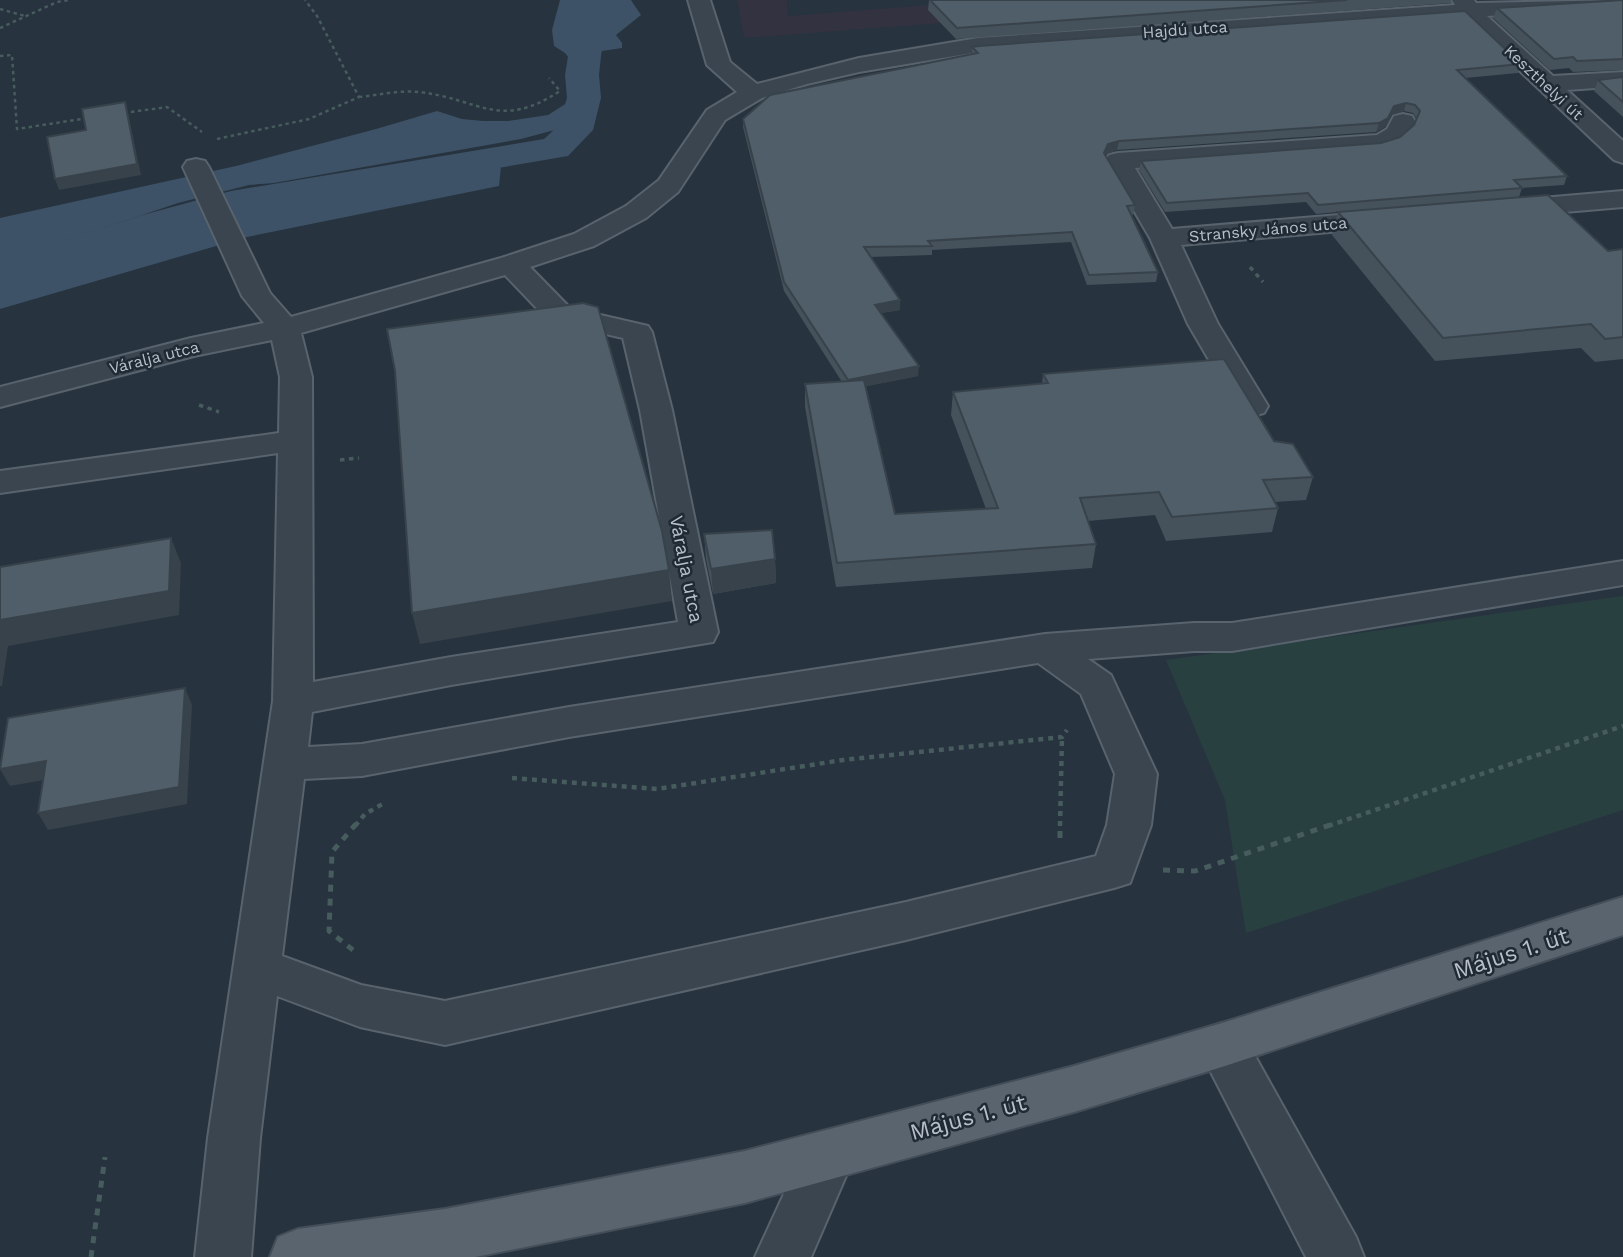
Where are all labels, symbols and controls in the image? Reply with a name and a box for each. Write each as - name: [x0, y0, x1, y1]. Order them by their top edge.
- street label: Hajdú utca: [1142, 17, 1228, 42]
- street label: Keszthelyi út: [1500, 41, 1587, 124]
- street label: Stransky János utca: [1188, 213, 1348, 246]
- street label: Váralja utca: [107, 337, 201, 378]
- street label: Váralja utca: [665, 513, 708, 625]
- street label: Május 1. út: [1450, 922, 1572, 985]
- street label: Május 1. út: [907, 1089, 1029, 1146]

